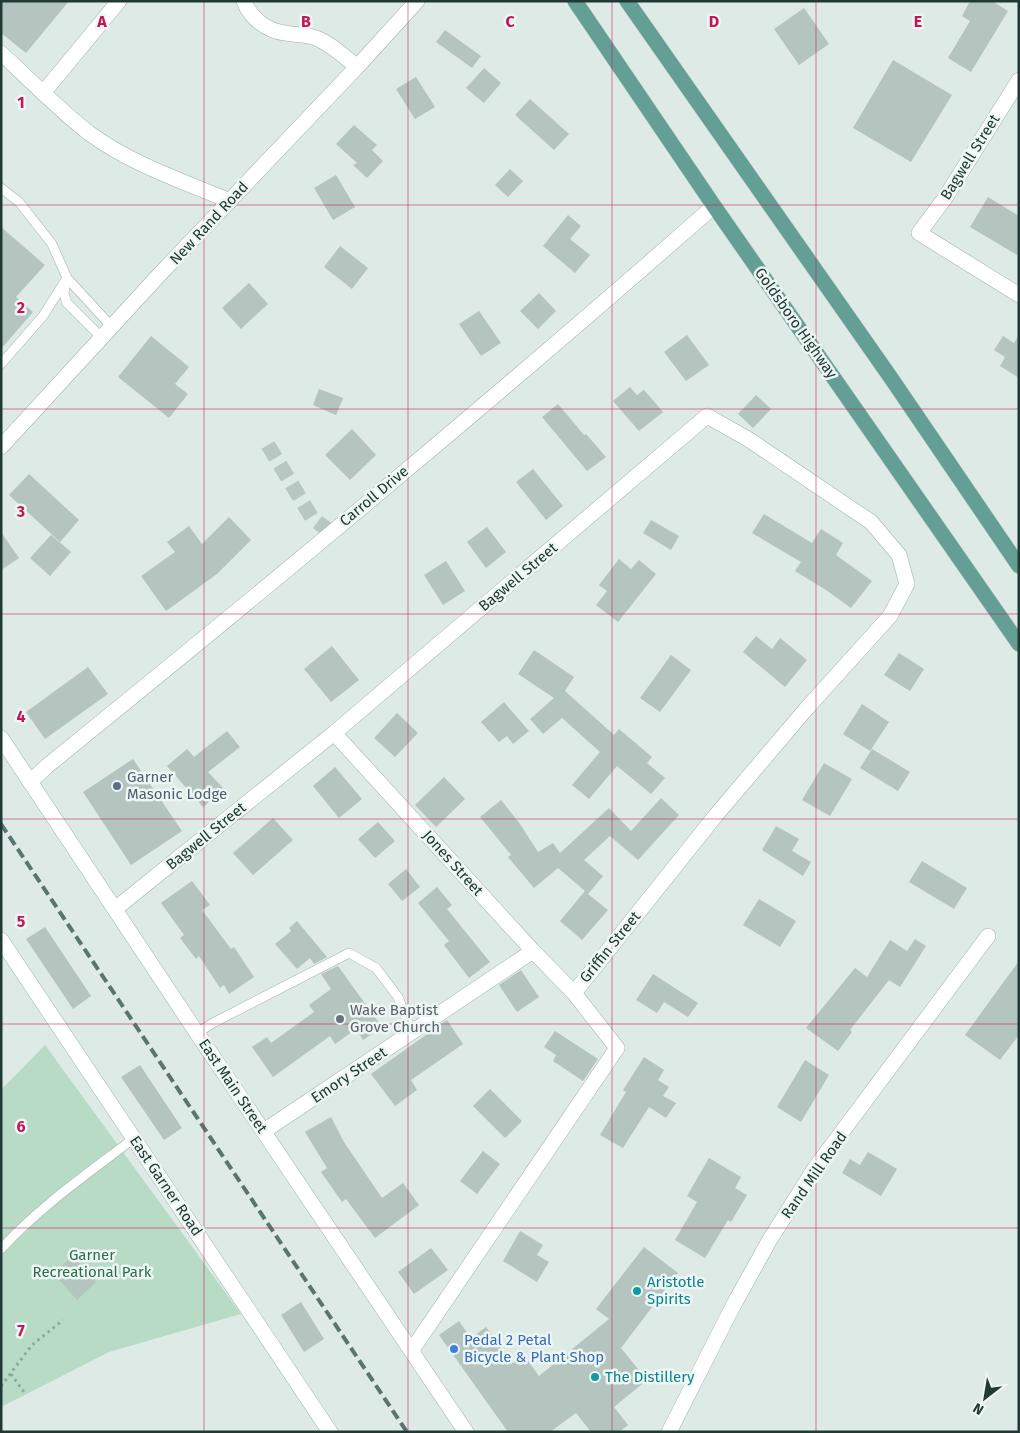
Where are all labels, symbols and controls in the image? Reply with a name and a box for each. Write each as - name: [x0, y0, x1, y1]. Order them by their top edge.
- text: A: [96, 12, 107, 31]
- text: B: [301, 12, 311, 31]
- text: C: [505, 12, 515, 31]
- text: D: [709, 12, 719, 31]
- text: E: [914, 12, 922, 31]
- text: 1: [17, 93, 25, 112]
- street label: Bagwell Street: [937, 110, 1004, 203]
- street label: New Rand Road: [166, 178, 252, 268]
- street label: Goldsboro Highway: [751, 264, 841, 382]
- text: 2: [17, 298, 25, 317]
- street label: Carroll Drive: [336, 462, 412, 530]
- text: 3: [16, 502, 25, 521]
- street label: Bagwell Street: [475, 538, 562, 615]
- text: 4: [16, 707, 26, 726]
- place label: Garner Masonic Lodge: [127, 768, 227, 803]
- marker: Garner Masonic Lodge: [111, 780, 123, 792]
- street label: Bagwell Street: [163, 798, 250, 874]
- street label: Jones Street: [419, 827, 488, 900]
- street label: Griffin Street: [576, 907, 645, 986]
- text: 5: [17, 912, 26, 931]
- place label: Wake Baptist Grove Church: [350, 1001, 440, 1036]
- marker: Wake Baptist Grove Church: [334, 1013, 346, 1025]
- street label: East Main Street: [195, 1035, 271, 1137]
- street label: Emory Street: [308, 1043, 391, 1107]
- text: 6: [16, 1117, 26, 1136]
- street label: Rand Mill Road: [777, 1128, 851, 1222]
- street label: East Garner Road: [126, 1132, 206, 1240]
- park label: Garner Recreational Park: [33, 1246, 152, 1281]
- place label: Aristotle Spirits: [647, 1273, 704, 1308]
- marker: Aristotle Spirits: [631, 1285, 643, 1297]
- text: 7: [17, 1321, 25, 1340]
- place label: Pedal 2 Petal Bicycle & Plant Shop: [464, 1331, 604, 1366]
- marker: Pedal 2 Petal Bicycle & Plant Shop: [448, 1343, 460, 1355]
- place label: The Distillery: [605, 1368, 695, 1386]
- marker: The Distillery: [589, 1371, 601, 1383]
- north arrow: [960, 1373, 1010, 1423]
- text: N: [970, 1399, 987, 1418]

